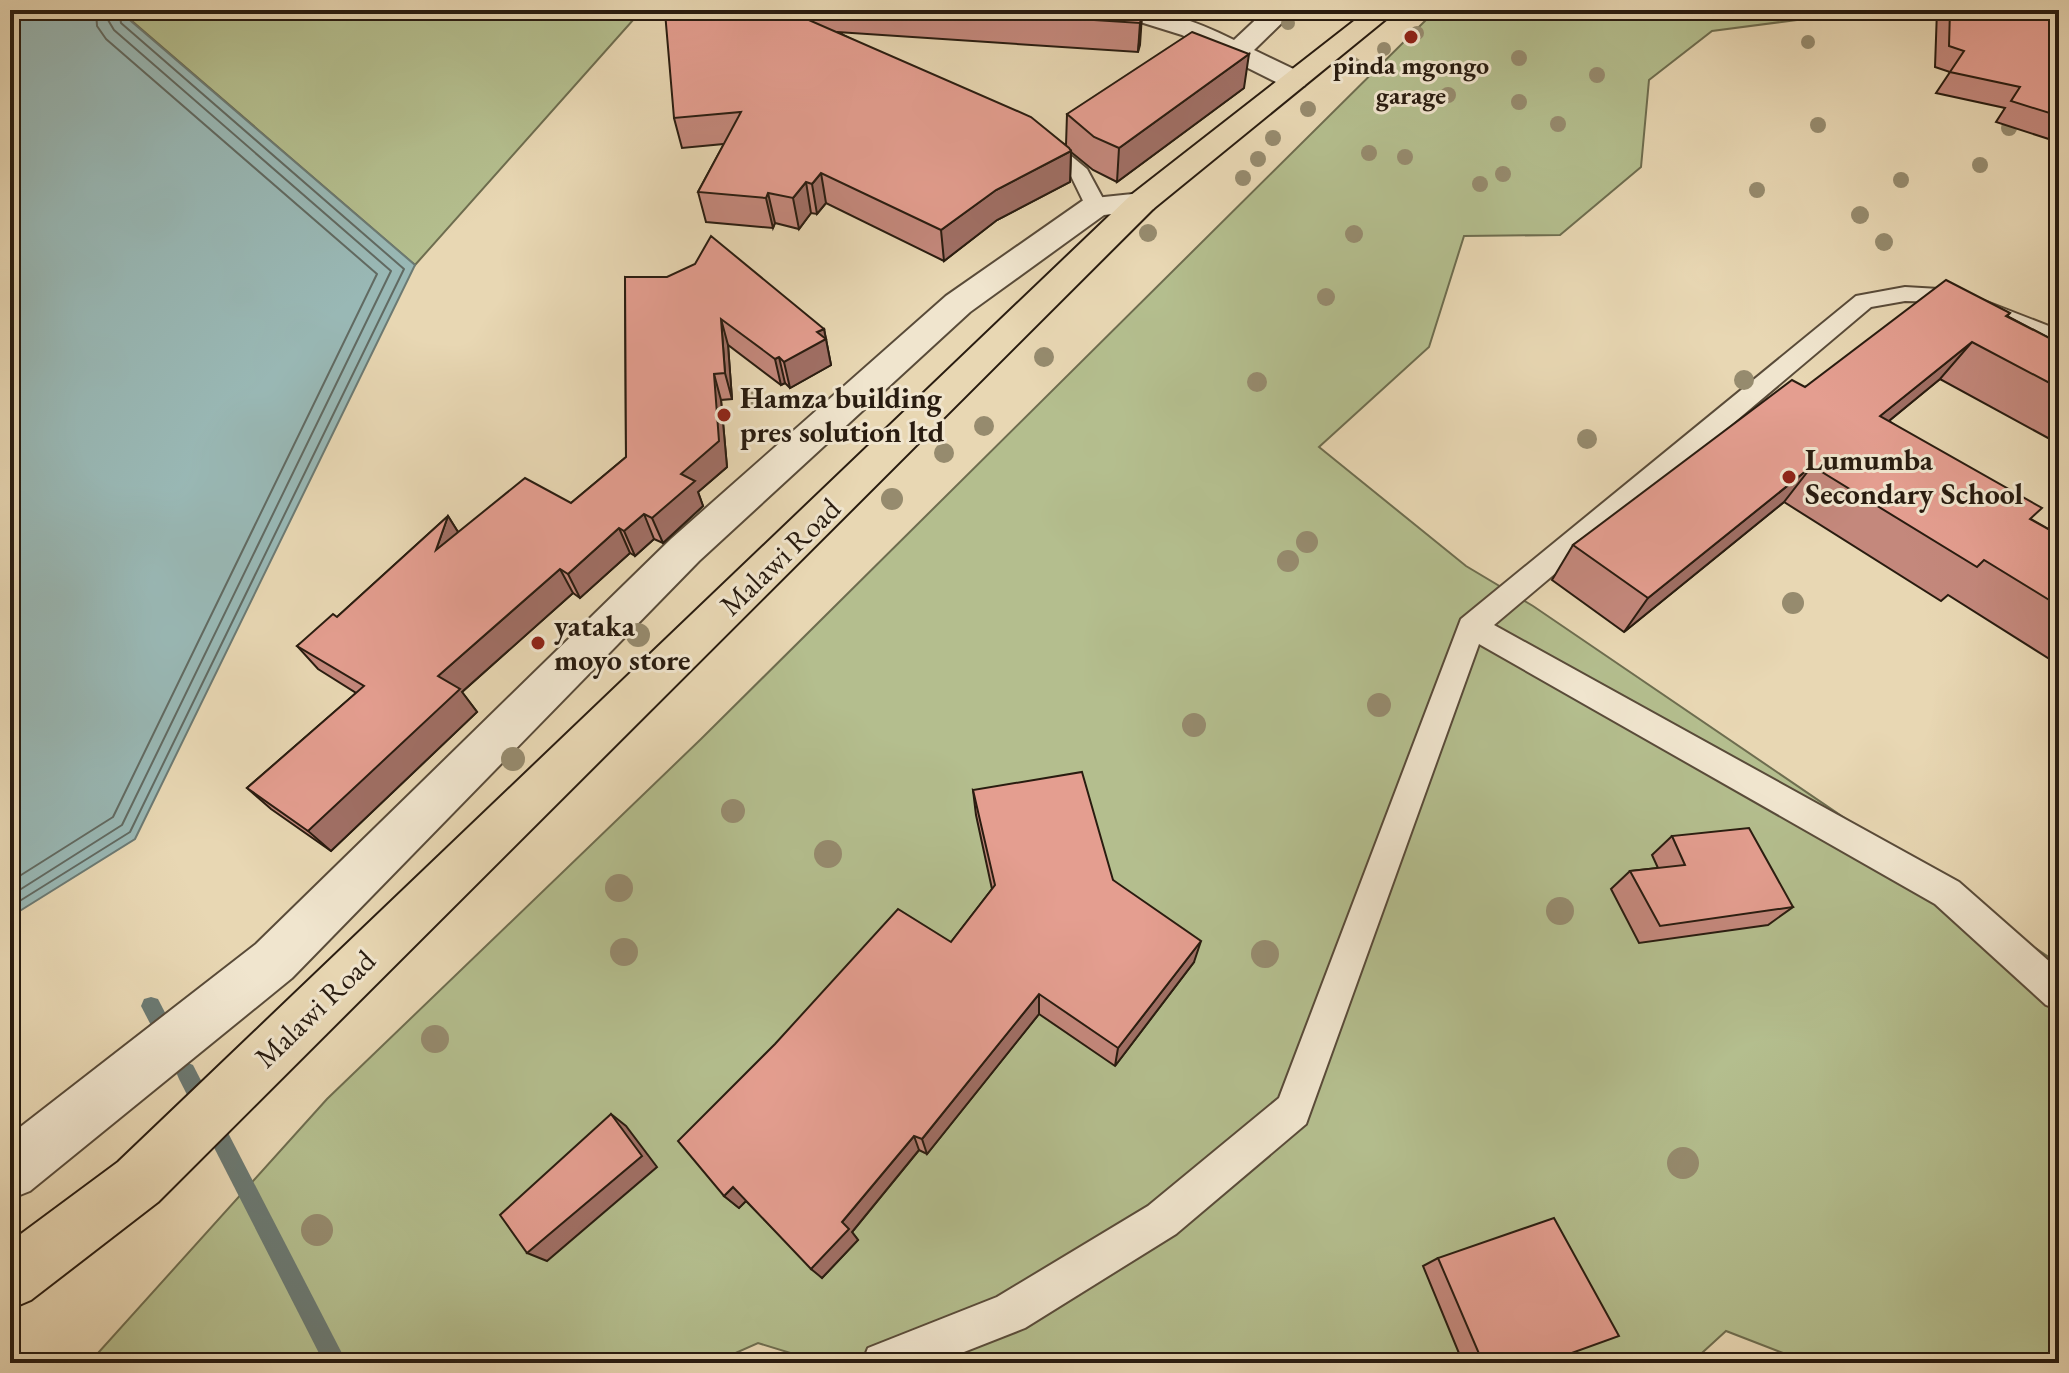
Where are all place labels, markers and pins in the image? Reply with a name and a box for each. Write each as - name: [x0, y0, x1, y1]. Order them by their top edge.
- marker: pinda mgongo garage: [1402, 28, 1420, 46]
- place label: pinda mgongo garage: [1333, 48, 1489, 112]
- place label: Hamza building pres solution ltd: [740, 378, 945, 451]
- marker: Hamza building pres solution ltd: [715, 406, 733, 424]
- place label: Lumumba Secondary School: [1805, 440, 2023, 513]
- marker: Lumumba Secondary School: [1780, 468, 1798, 486]
- place label: yataka moyo store: [554, 606, 691, 679]
- marker: yataka moyo store: [529, 634, 547, 652]

